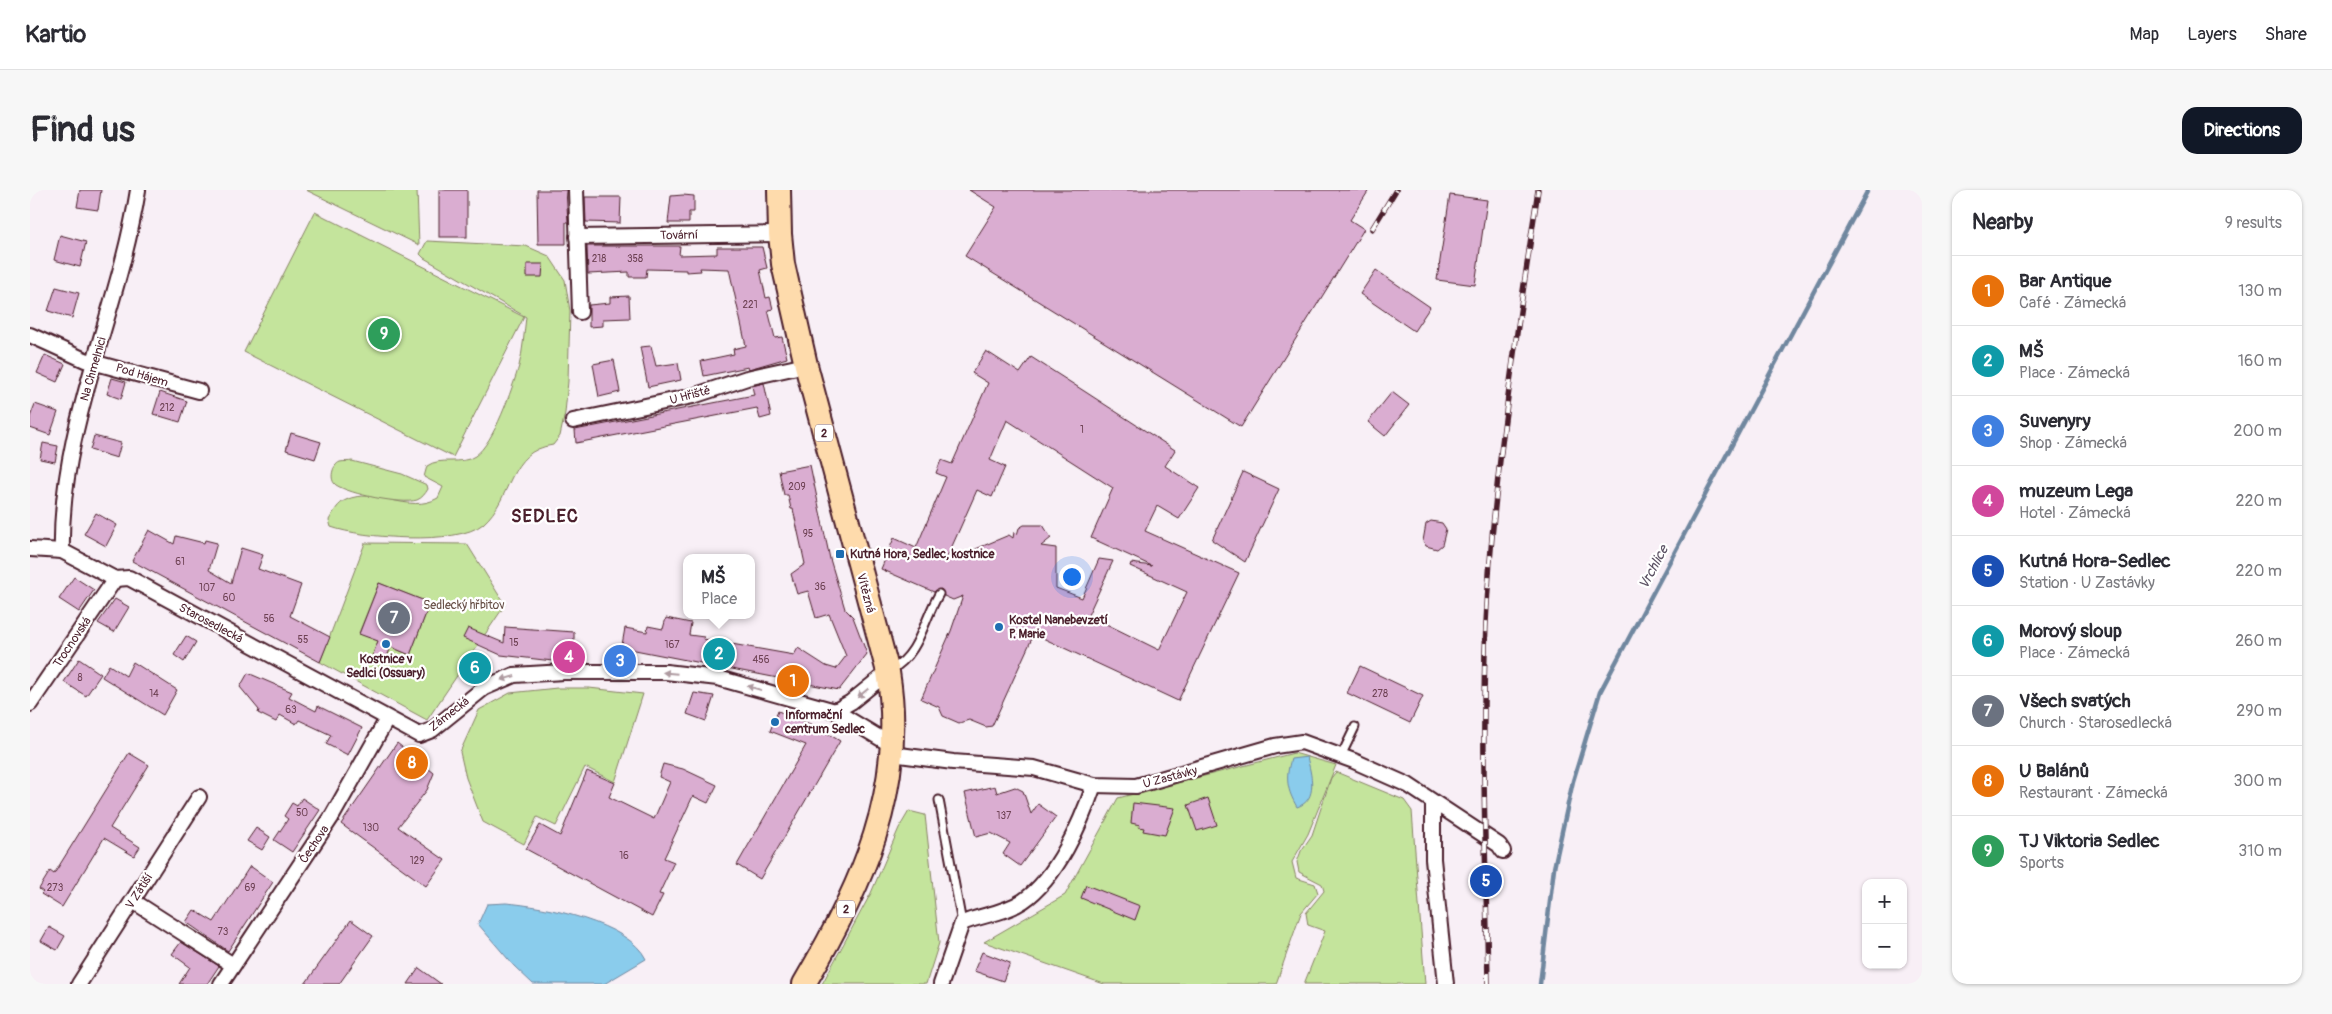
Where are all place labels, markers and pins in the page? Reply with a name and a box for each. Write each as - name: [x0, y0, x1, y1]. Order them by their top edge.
- pin: 9: [368, 315, 400, 353]
- place label: Kutná Hora, Sedlec, kostnice: [850, 547, 995, 562]
- marker: Kutná Hora, Sedlec, kostnice: [834, 548, 846, 560]
- pin: 7: [378, 599, 410, 637]
- place label: Kostel Nanebevzetí P. Marie: [1009, 613, 1109, 642]
- marker: Kostel Nanebevzetí P. Marie: [993, 621, 1005, 633]
- pin: 2: [703, 635, 735, 673]
- marker: Kostnice v Sedlci (Ossuary): [380, 638, 392, 650]
- pin: 4: [553, 638, 585, 676]
- pin: 3: [604, 642, 636, 680]
- pin: 6: [459, 649, 491, 687]
- place label: Kostnice v Sedlci (Ossuary): [346, 652, 426, 681]
- pin: 1: [777, 662, 809, 700]
- place label: Informační centrum Sedlec: [784, 708, 865, 737]
- marker: Informační centrum Sedlec: [769, 716, 781, 728]
- pin: 8: [396, 744, 428, 782]
- pin: 5: [1470, 862, 1502, 900]

